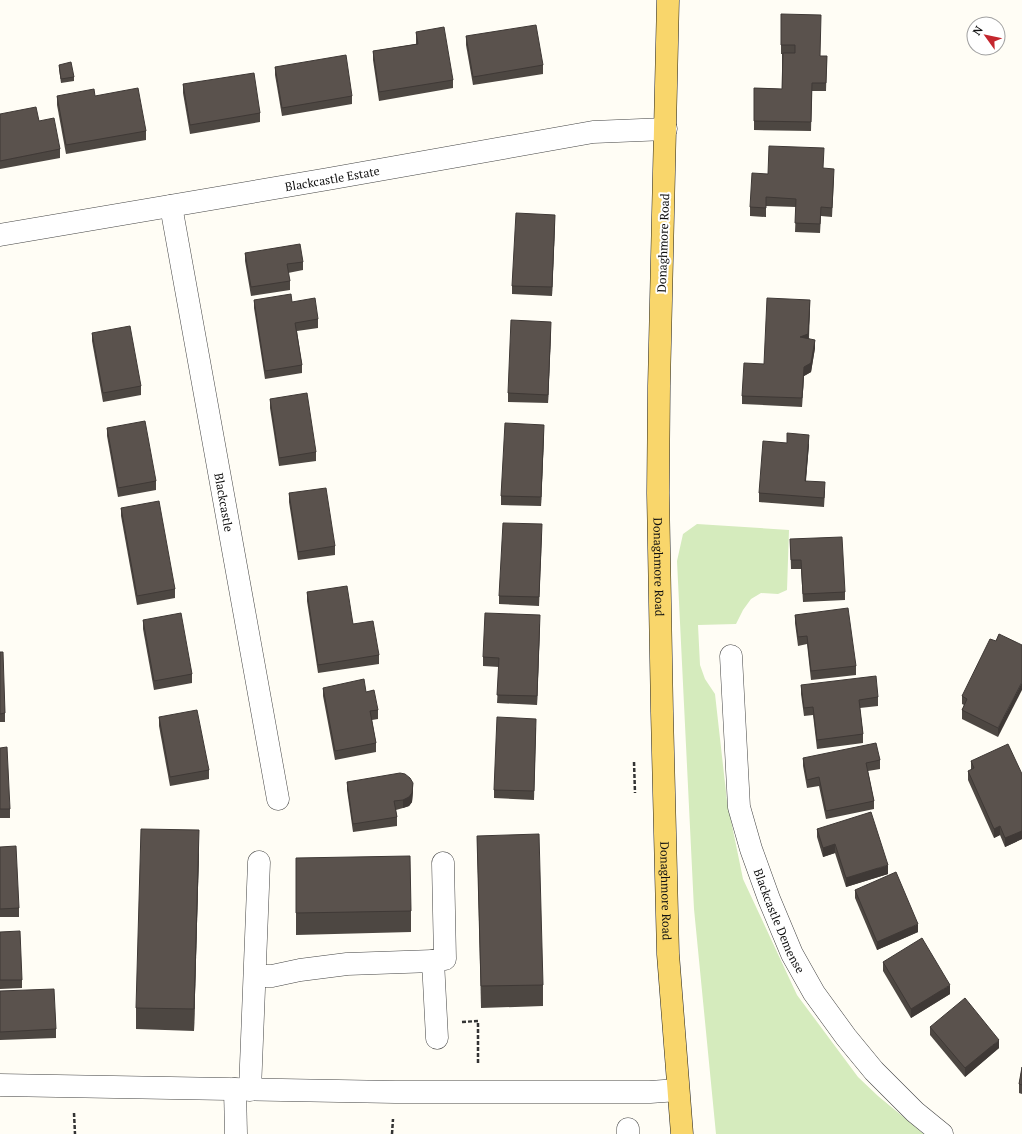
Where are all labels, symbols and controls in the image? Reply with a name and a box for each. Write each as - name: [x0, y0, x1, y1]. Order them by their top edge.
- north arrow: [966, 16, 1006, 56]
- text: N: [969, 23, 986, 38]
- street label: Blackcastle Estate: [284, 163, 381, 194]
- street label: Donaghmore Road: [654, 193, 672, 293]
- street label: Blackcastle: [212, 471, 237, 533]
- street label: Donaghmore Road: [651, 517, 668, 617]
- street label: Donaghmore Road: [658, 841, 675, 941]
- street label: Blackcastle Demense: [751, 866, 809, 975]

